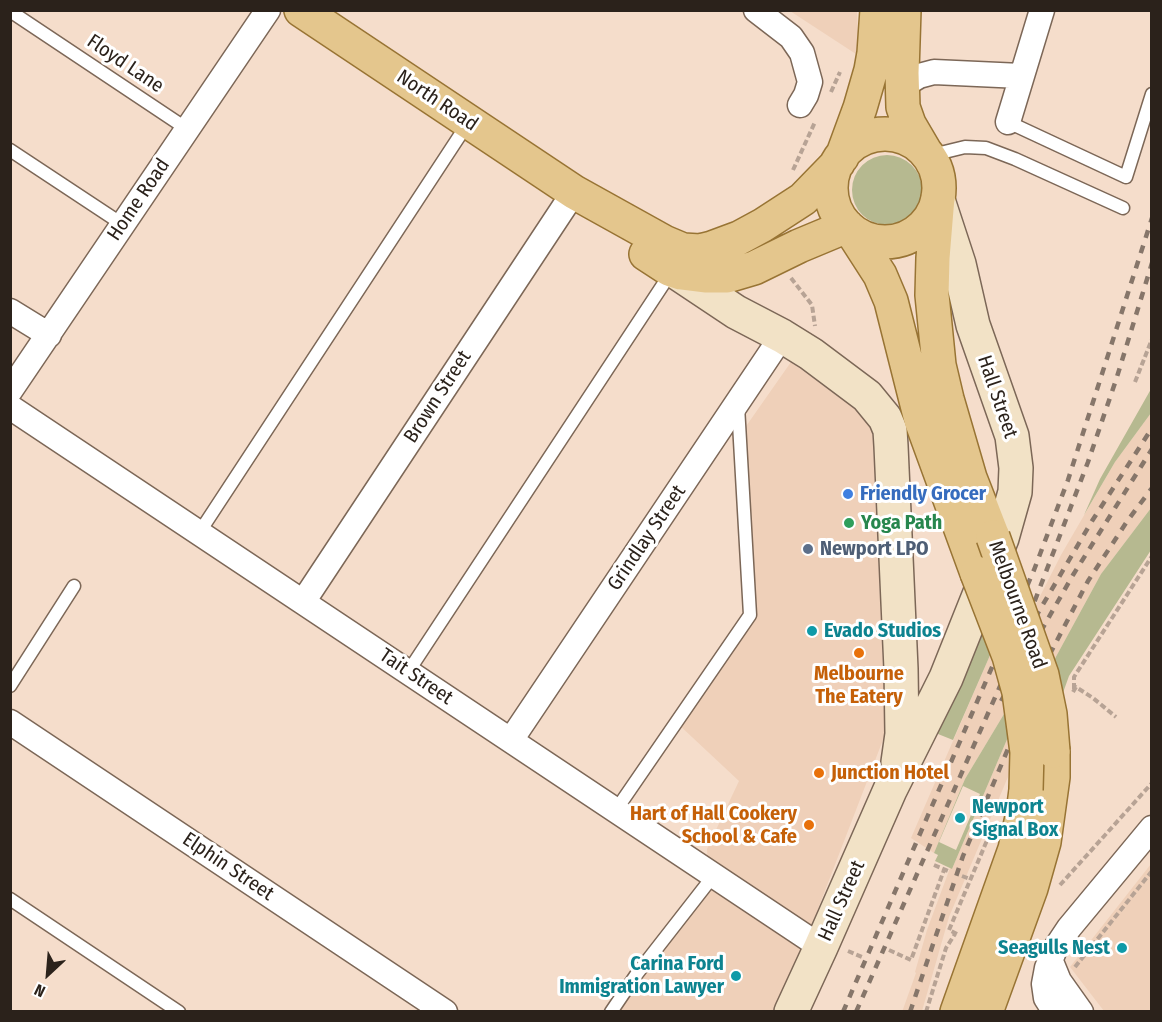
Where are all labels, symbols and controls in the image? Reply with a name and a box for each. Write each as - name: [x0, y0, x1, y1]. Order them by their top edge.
- street label: Floyd Lane: [82, 30, 168, 98]
- street label: North Road: [392, 65, 482, 137]
- street label: Home Road: [103, 154, 175, 246]
- street label: Brown Street: [399, 346, 477, 448]
- street label: Hall Street: [972, 352, 1022, 442]
- street label: Grindlay Street: [603, 481, 691, 595]
- place label: Friendly Grocer: [860, 482, 986, 506]
- marker: Friendly Grocer: [841, 487, 855, 501]
- place label: Yoga Path: [861, 511, 942, 535]
- marker: Yoga Path: [842, 516, 856, 530]
- place label: Newport LPO: [820, 537, 929, 561]
- street label: Melbourne Road: [983, 538, 1051, 672]
- marker: Newport LPO: [801, 542, 815, 556]
- place label: Evado Studios: [824, 619, 941, 643]
- marker: Evado Studios: [805, 624, 819, 638]
- street label: Tait Street: [375, 644, 457, 710]
- marker: Melbourne The Eatery: [852, 646, 866, 660]
- place label: Melbourne The Eatery: [814, 662, 904, 709]
- place label: Junction Hotel: [831, 761, 949, 785]
- marker: Junction Hotel: [812, 766, 826, 780]
- place label: Newport Signal Box: [972, 795, 1058, 842]
- place label: Hart of Hall Cookery School & Cafe: [630, 802, 797, 849]
- marker: Newport Signal Box: [953, 811, 967, 825]
- marker: Hart of Hall Cookery School & Cafe: [802, 818, 816, 832]
- street label: Elphin Street: [178, 828, 278, 906]
- street label: Hall Street: [814, 857, 870, 945]
- place label: Seagulls Nest: [998, 936, 1110, 960]
- marker: Seagulls Nest: [1115, 941, 1129, 955]
- north arrow: [18, 944, 78, 1004]
- place label: Carina Ford Immigration Lawyer: [559, 952, 724, 999]
- marker: Carina Ford Immigration Lawyer: [729, 969, 743, 983]
- text: N: [31, 980, 48, 1001]

